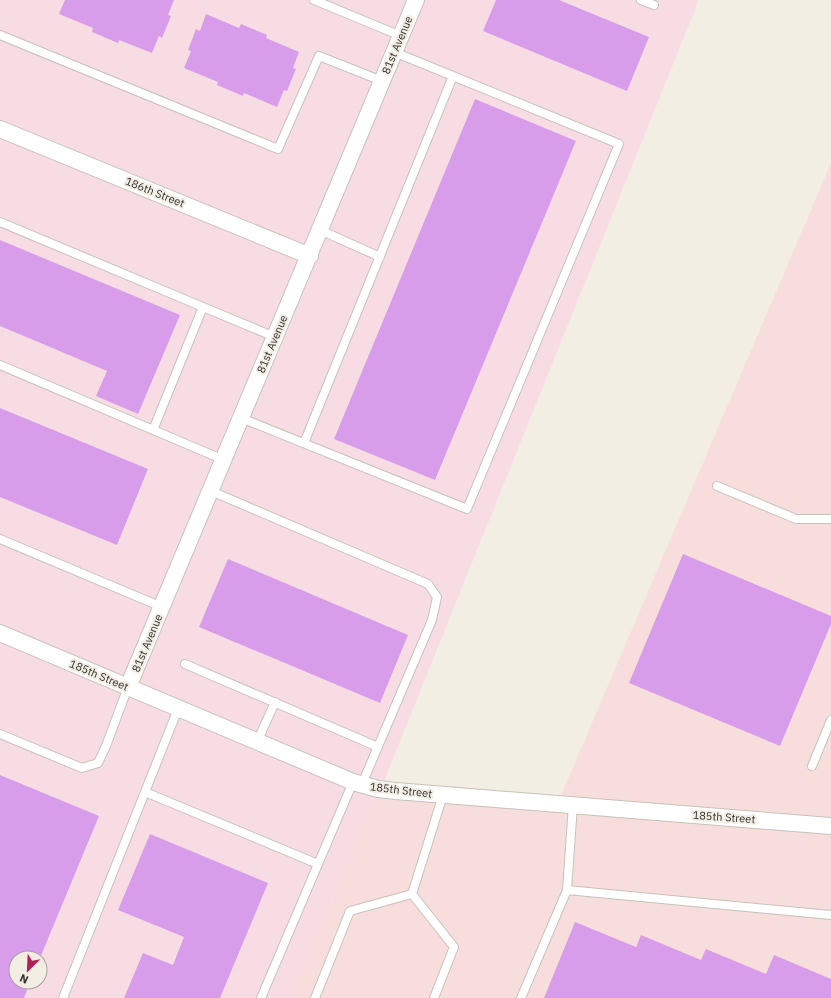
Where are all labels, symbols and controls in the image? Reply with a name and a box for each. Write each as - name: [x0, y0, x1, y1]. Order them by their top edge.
- street label: 81st Avenue: [379, 14, 415, 76]
- street label: 186th Street: [123, 174, 187, 210]
- street label: 81st Avenue: [254, 313, 290, 375]
- street label: 81st Avenue: [129, 612, 165, 674]
- street label: 185th Street: [67, 656, 131, 694]
- street label: 185th Street: [369, 779, 433, 801]
- street label: 185th Street: [692, 808, 756, 826]
- north arrow: [8, 950, 48, 990]
- text: N: [17, 971, 30, 987]

